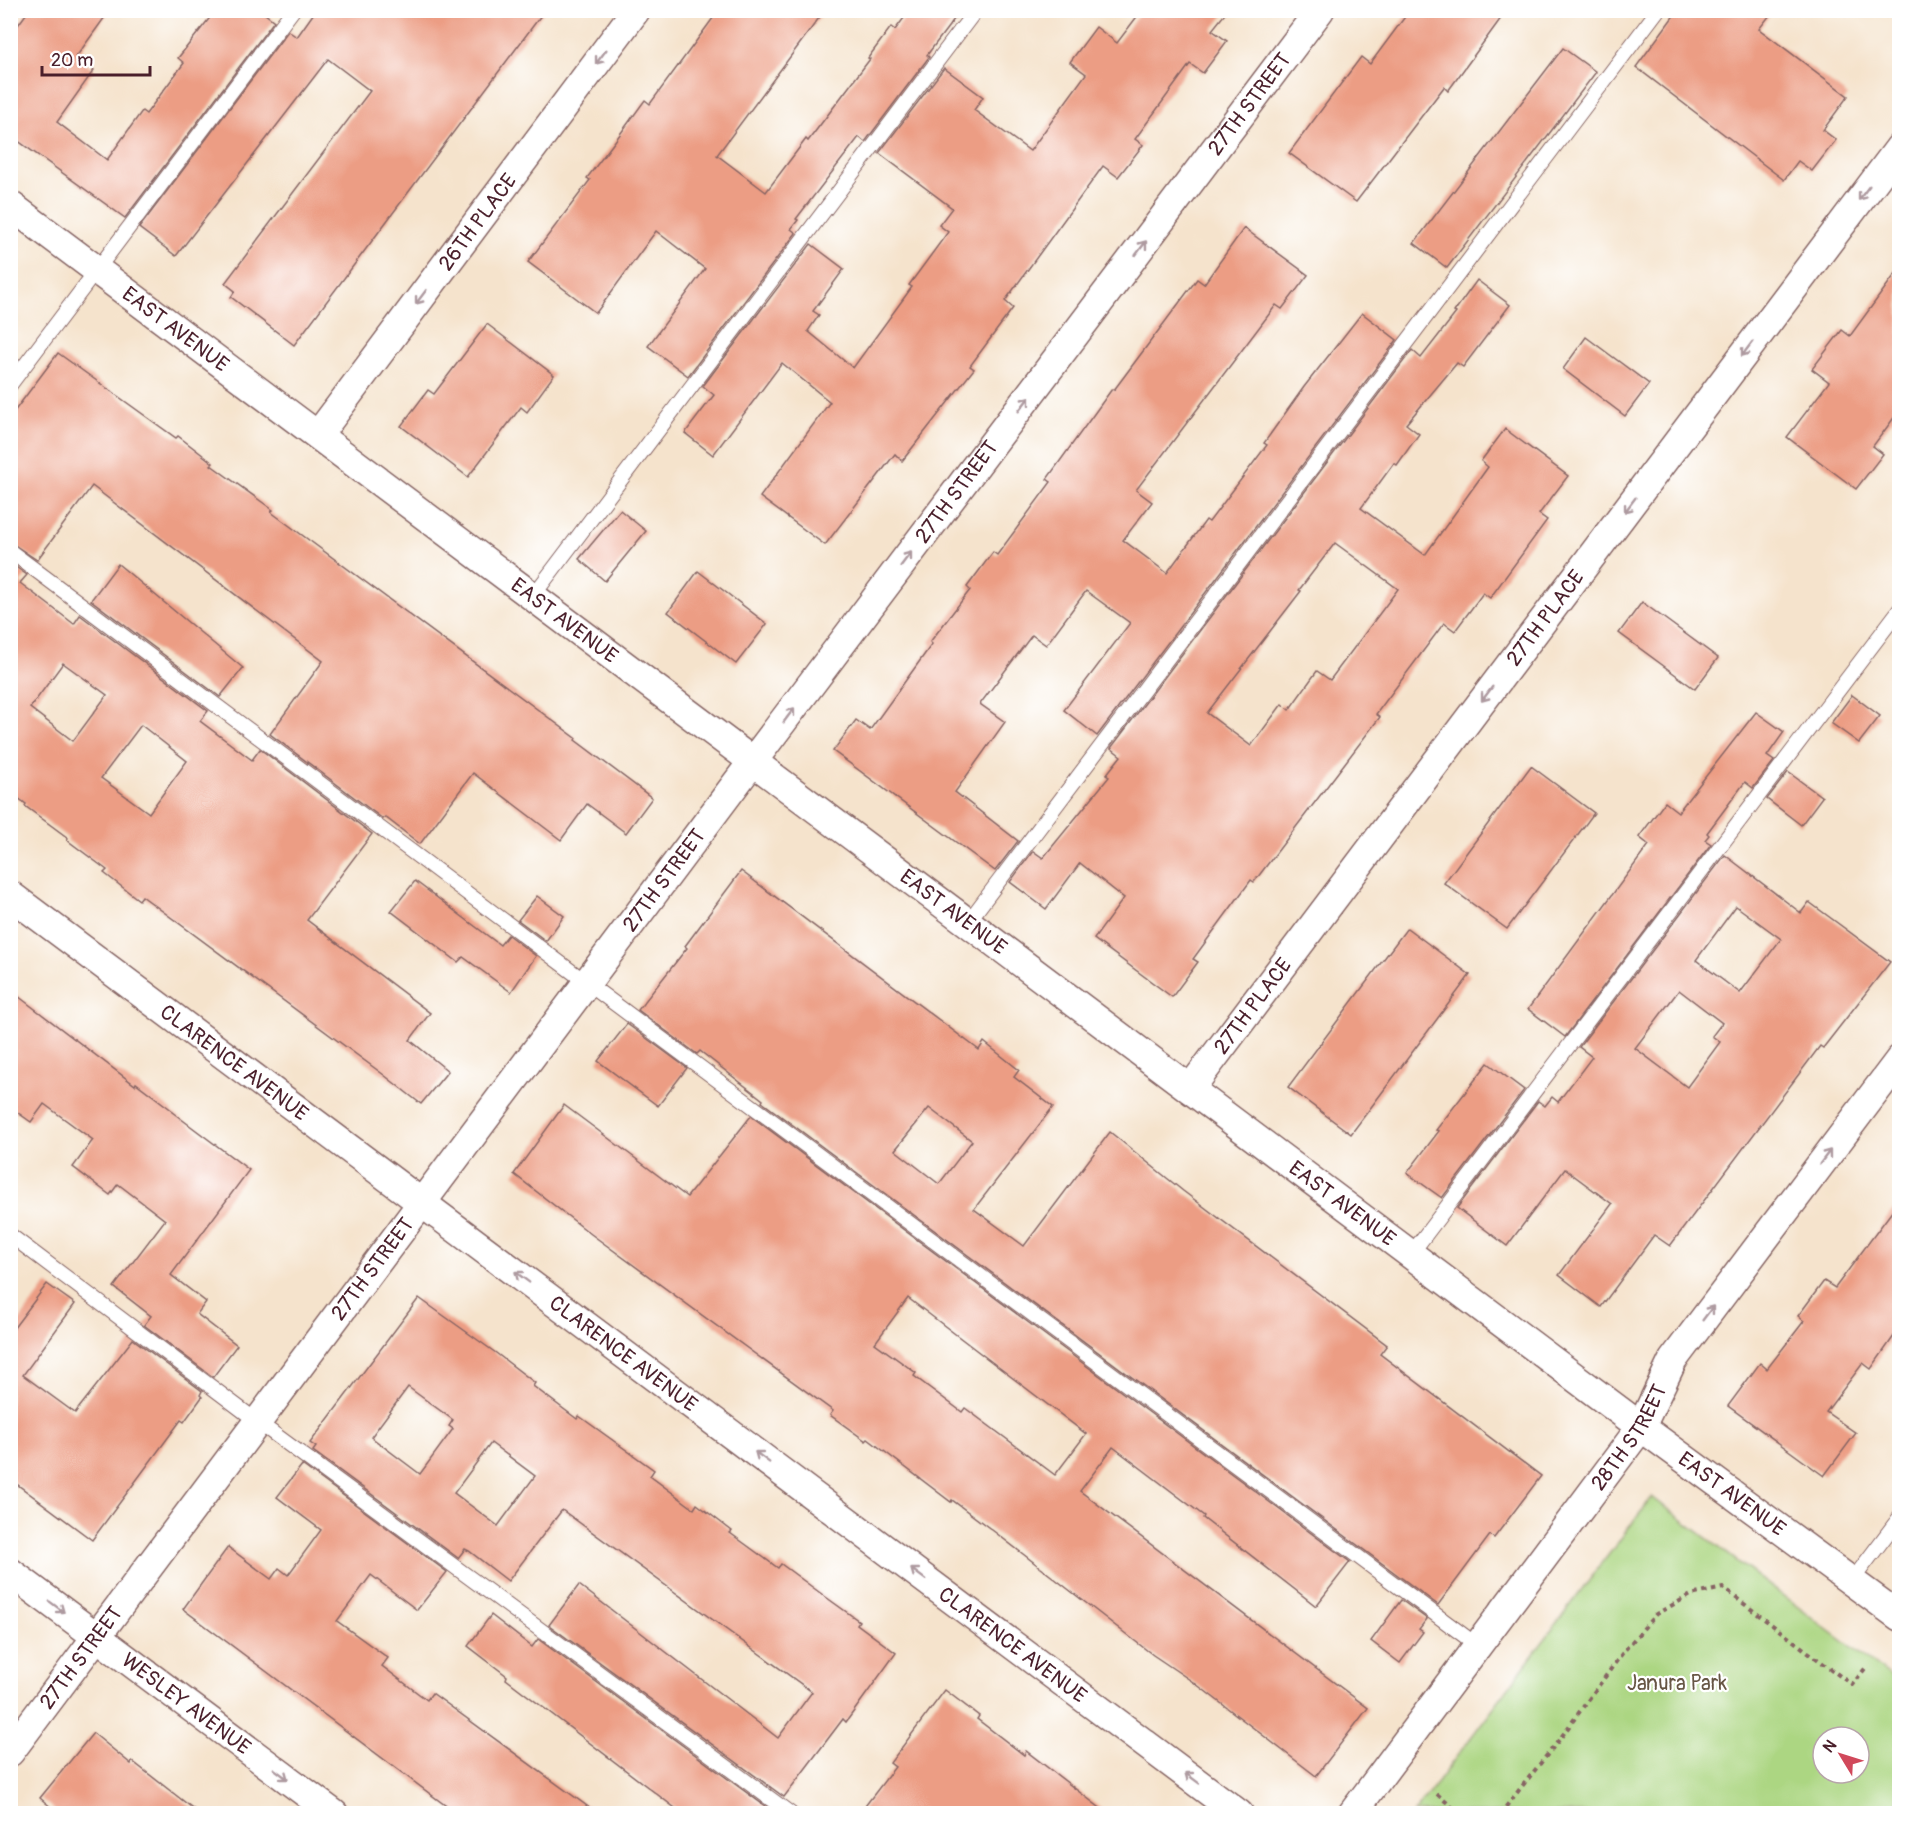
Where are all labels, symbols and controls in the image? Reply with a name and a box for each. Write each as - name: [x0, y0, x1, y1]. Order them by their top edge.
- scale bar: [42, 39, 150, 77]
- street label: 27TH STREET: [1202, 47, 1297, 161]
- text: 20 m: [51, 49, 93, 72]
- one-way arrow: [595, 49, 607, 65]
- street label: 26TH PLACE: [433, 168, 523, 276]
- one-way arrow: [1858, 185, 1871, 201]
- one-way arrow: [1135, 240, 1148, 256]
- street label: EAST AVENUE: [116, 281, 234, 378]
- one-way arrow: [414, 289, 427, 305]
- one-way arrow: [1741, 341, 1753, 357]
- one-way arrow: [1017, 396, 1030, 412]
- street label: 27TH STREET: [909, 435, 1004, 549]
- one-way arrow: [1623, 497, 1636, 513]
- one-way arrow: [900, 552, 913, 568]
- street label: 27TH PLACE: [1501, 565, 1590, 672]
- street label: EAST AVENUE: [505, 572, 623, 670]
- one-way arrow: [1481, 686, 1493, 702]
- one-way arrow: [782, 707, 795, 723]
- street label: 27TH STREET: [617, 823, 712, 937]
- street label: EAST AVENUE: [894, 863, 1012, 961]
- street label: 27TH PLACE: [1208, 953, 1298, 1060]
- street label: CLARENCE AVENUE: [154, 999, 314, 1127]
- one-way arrow: [1819, 1150, 1832, 1166]
- street label: EAST AVENUE: [1283, 1155, 1401, 1253]
- street label: 27TH STREET: [325, 1212, 420, 1326]
- one-way arrow: [514, 1271, 530, 1283]
- street label: CLARENCE AVENUE: [544, 1290, 703, 1418]
- one-way arrow: [1702, 1306, 1714, 1322]
- street label: 28TH STREET: [1585, 1380, 1673, 1496]
- street label: EAST AVENUE: [1673, 1446, 1791, 1543]
- one-way arrow: [754, 1451, 770, 1464]
- one-way arrow: [911, 1567, 927, 1580]
- street label: CLARENCE AVENUE: [933, 1581, 1092, 1709]
- street label: 27TH STREET: [34, 1601, 129, 1715]
- one-way arrow: [49, 1601, 65, 1613]
- street label: WESLEY AVENUE: [116, 1647, 256, 1761]
- park label: Janura Park: [1627, 1670, 1727, 1697]
- north arrow: [1811, 1725, 1871, 1785]
- text: N: [1819, 1736, 1841, 1757]
- one-way arrow: [273, 1767, 289, 1780]
- one-way arrow: [1184, 1772, 1200, 1785]

